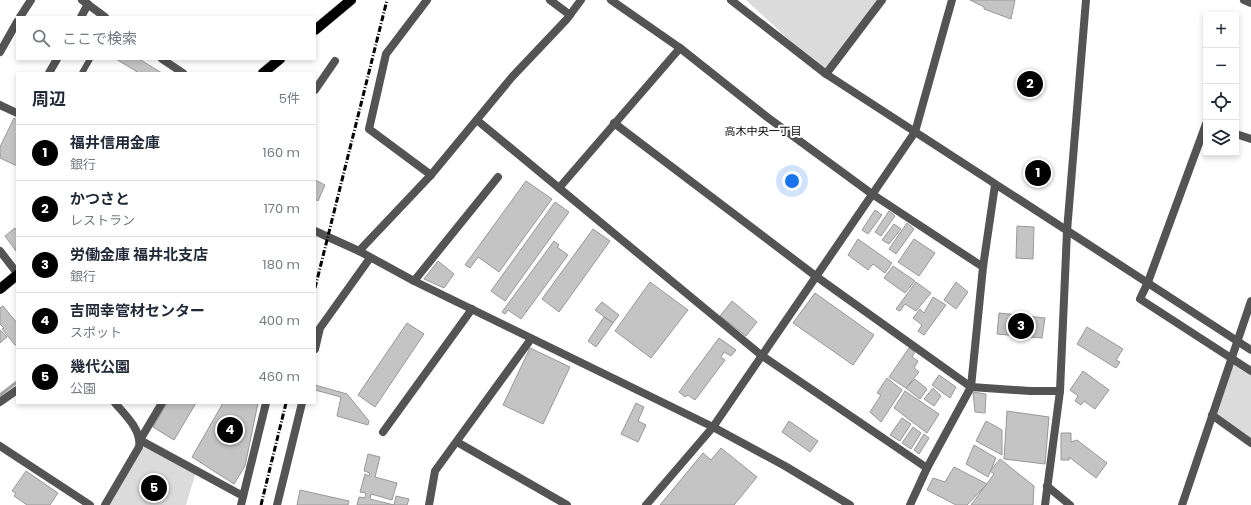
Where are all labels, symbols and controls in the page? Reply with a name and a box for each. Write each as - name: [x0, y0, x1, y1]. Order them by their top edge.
- map controls: [1203, 12, 1239, 156]
- button: +: [1203, 12, 1239, 48]
- search box: [16, 16, 316, 60]
- icon: search: [30, 27, 52, 49]
- text: ここで検索: [62, 28, 137, 49]
- button: −: [1203, 48, 1239, 84]
- pin: 2: [1017, 69, 1043, 99]
- button: locate: [1203, 84, 1239, 120]
- text: 周辺: [32, 87, 66, 111]
- text: 5件: [279, 89, 300, 108]
- button: layers: [1203, 120, 1239, 156]
- district label: 高木中央一丁目: [725, 123, 802, 139]
- text: 福井信用金庫: [70, 132, 160, 153]
- text: 1: [43, 143, 47, 162]
- text: 160 m: [263, 143, 300, 162]
- text: 銀行: [70, 155, 96, 174]
- pin: 1: [1025, 158, 1051, 188]
- your location: [782, 171, 802, 191]
- text: かつさと: [70, 188, 130, 209]
- text: 2: [41, 199, 49, 218]
- text: 170 m: [264, 199, 300, 218]
- text: レストラン: [70, 211, 135, 230]
- text: 労働金庫 福井北支店: [70, 244, 208, 265]
- text: 3: [41, 255, 49, 274]
- text: 180 m: [263, 255, 300, 274]
- text: 銀行: [70, 267, 96, 286]
- text: 吉岡幸管材センター: [70, 300, 205, 321]
- text: 4: [41, 311, 49, 330]
- text: 400 m: [259, 311, 300, 330]
- pin: 3: [1008, 311, 1034, 341]
- text: スポット: [70, 323, 122, 342]
- text: 幾代公園: [70, 356, 130, 377]
- text: 5: [41, 367, 49, 386]
- text: 460 m: [259, 367, 300, 386]
- text: 公園: [70, 379, 96, 398]
- pin: 4: [217, 415, 243, 445]
- pin: 5: [141, 473, 167, 503]

